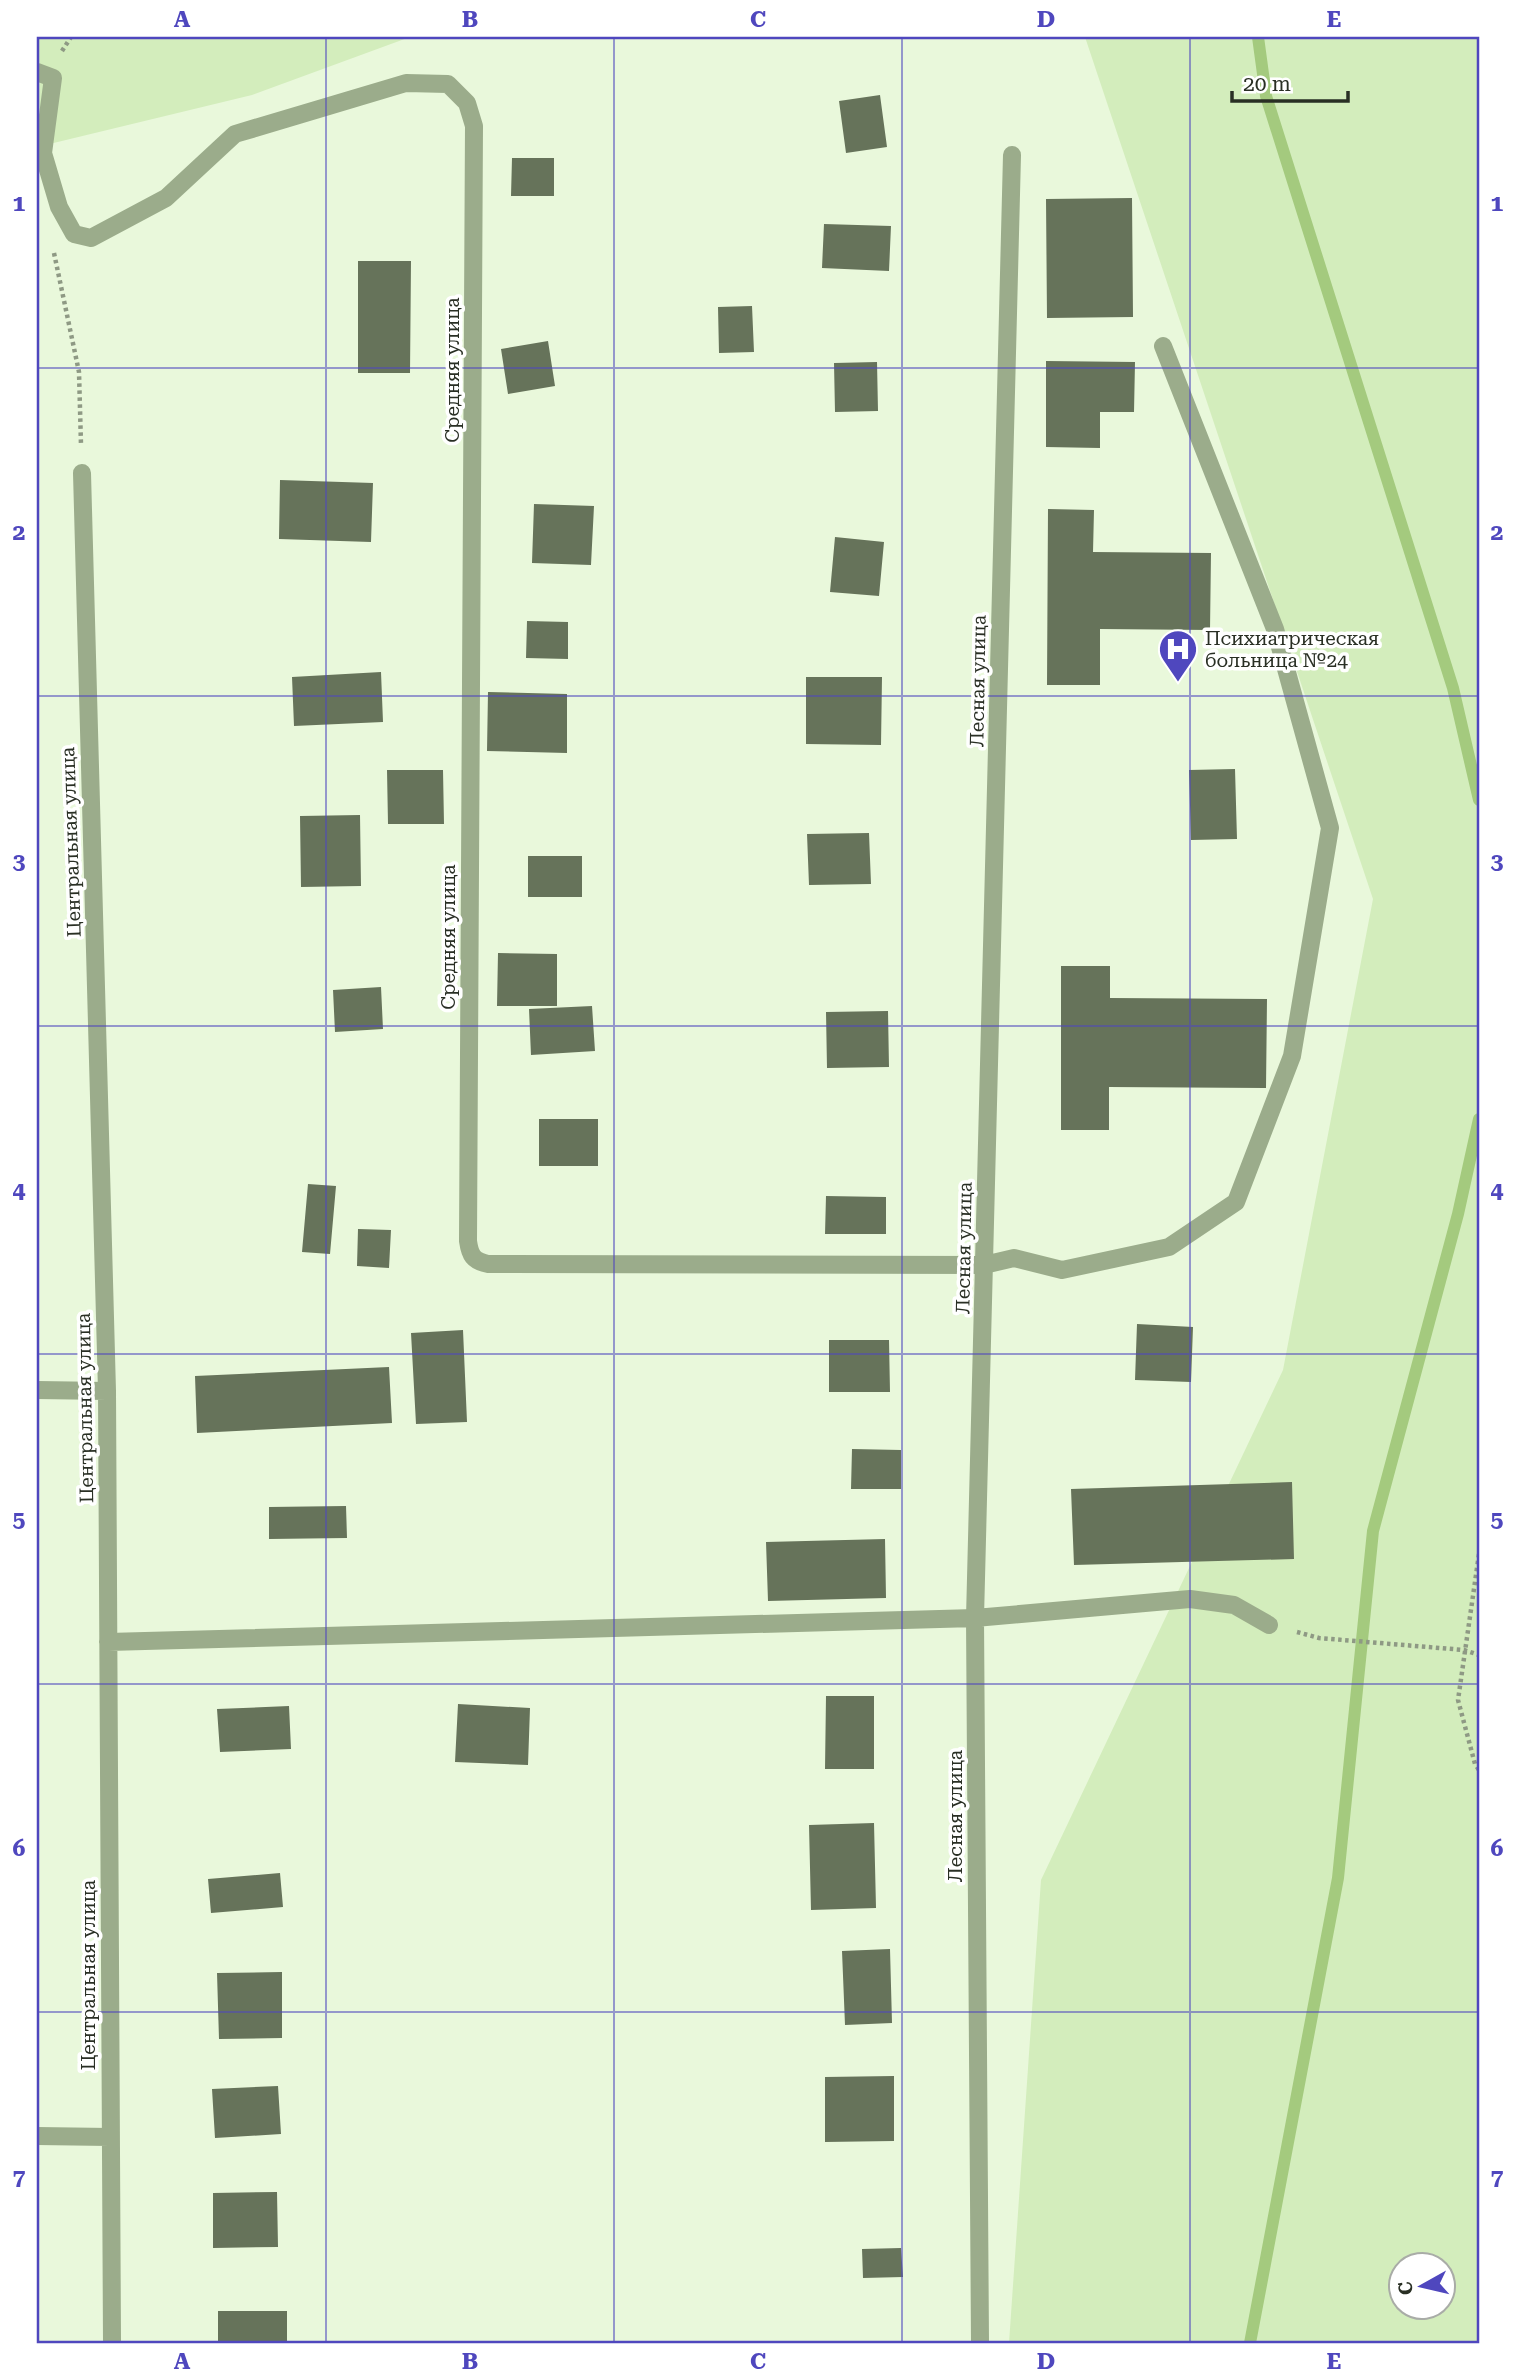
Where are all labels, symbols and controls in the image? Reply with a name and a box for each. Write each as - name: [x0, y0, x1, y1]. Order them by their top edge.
- text: A: [174, 6, 191, 33]
- text: B: [462, 6, 478, 33]
- text: C: [750, 6, 766, 33]
- text: D: [1037, 6, 1055, 33]
- text: E: [1327, 6, 1341, 33]
- scale bar: [1232, 60, 1348, 104]
- text: 20 m: [1243, 72, 1291, 96]
- text: 1: [13, 190, 26, 217]
- text: 1: [1491, 190, 1504, 217]
- street label: Средняя улица: [441, 297, 464, 443]
- text: 2: [13, 519, 25, 546]
- text: 2: [1491, 519, 1503, 546]
- street label: Лесная улица: [965, 614, 991, 747]
- place label: Психиатрическая больница №24: [1205, 627, 1379, 672]
- hospital icon: Психиатрическая больница №24: [1157, 628, 1199, 683]
- street label: Центральная улица: [56, 746, 86, 938]
- text: 3: [13, 848, 26, 875]
- text: 3: [1491, 848, 1504, 875]
- street label: Средняя улица: [437, 864, 460, 1010]
- text: 4: [13, 1177, 26, 1204]
- text: 4: [1491, 1177, 1504, 1204]
- street label: Лесная улица: [951, 1181, 977, 1314]
- street label: Центральная улица: [72, 1312, 98, 1503]
- text: 5: [13, 1506, 26, 1533]
- text: 5: [1491, 1506, 1504, 1533]
- street label: Лесная улица: [944, 1749, 967, 1882]
- text: 6: [13, 1835, 26, 1862]
- text: 6: [1491, 1835, 1504, 1862]
- street label: Центральная улица: [77, 1879, 100, 2070]
- text: 7: [13, 2164, 26, 2191]
- text: 7: [1491, 2164, 1504, 2191]
- north arrow: [1386, 2250, 1456, 2320]
- text: С: [1393, 2280, 1418, 2296]
- text: A: [174, 2348, 191, 2375]
- text: B: [462, 2348, 478, 2375]
- text: C: [750, 2348, 766, 2375]
- text: D: [1037, 2348, 1055, 2375]
- text: E: [1327, 2348, 1341, 2375]

